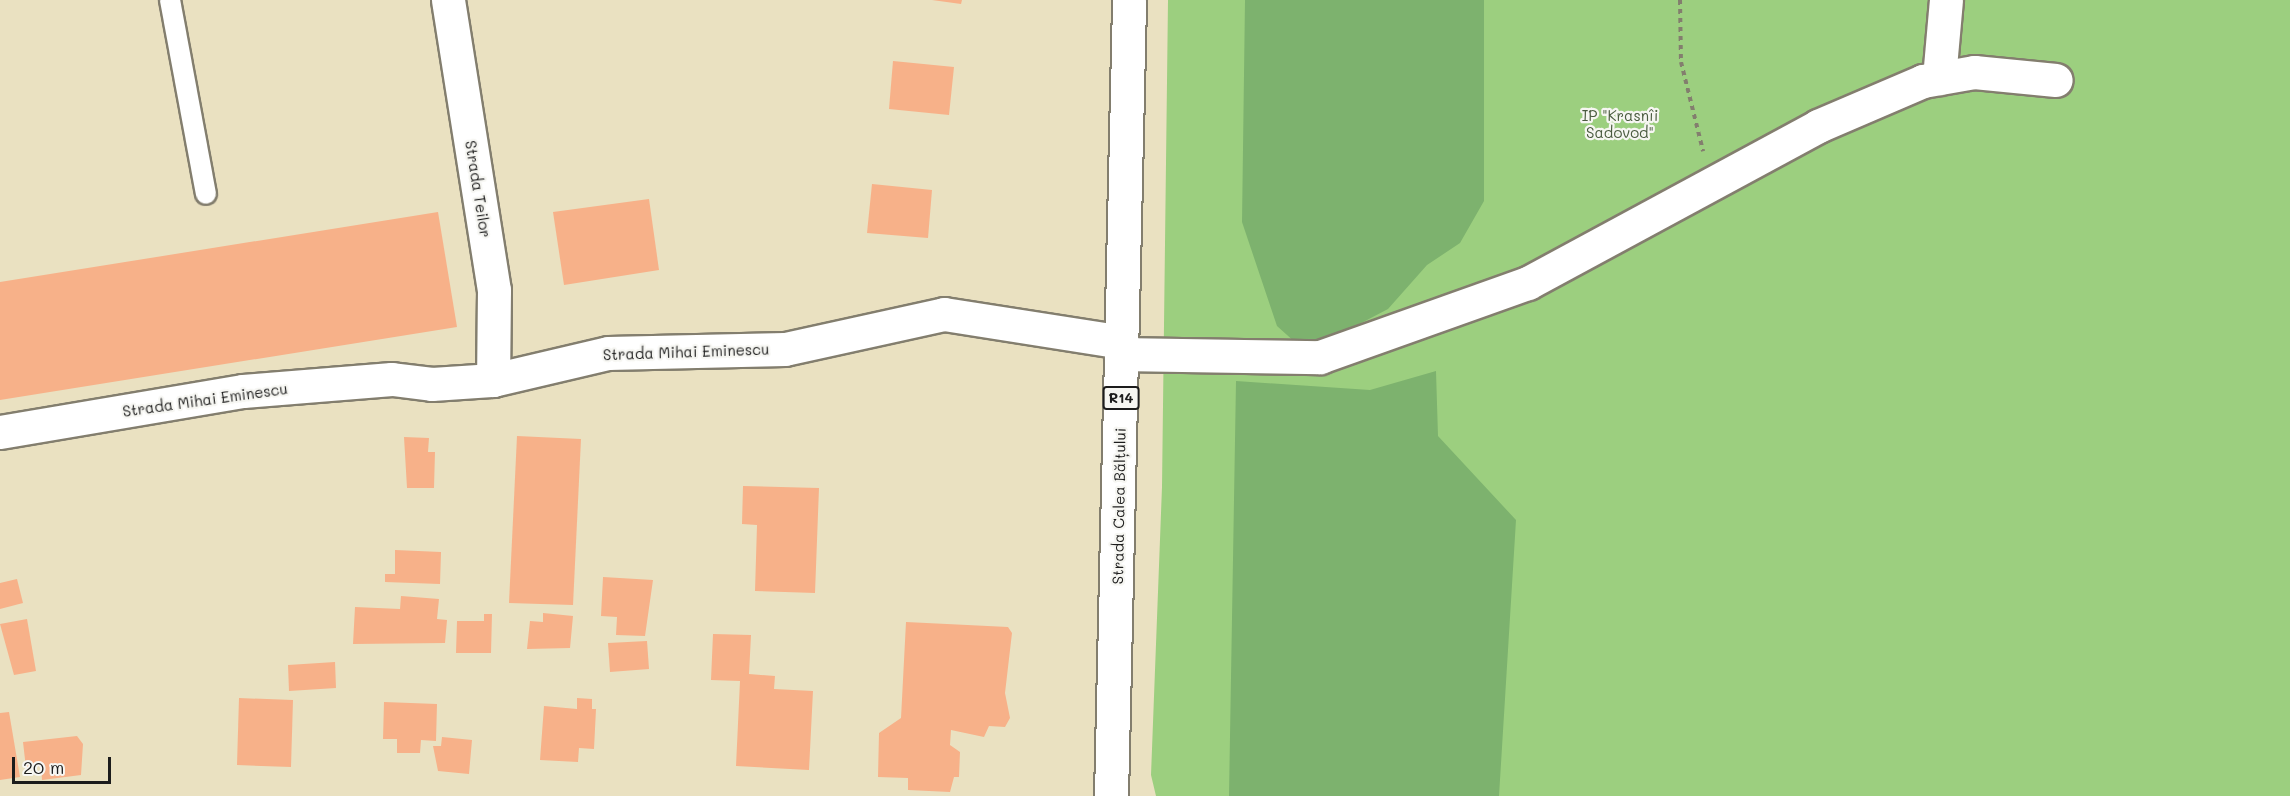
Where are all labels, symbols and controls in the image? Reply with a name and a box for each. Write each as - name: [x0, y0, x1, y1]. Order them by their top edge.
- park label: IP "Krasnîi Sadovod": [1582, 106, 1658, 141]
- street label: Strada Teilor: [461, 139, 495, 239]
- street label: Strada Mihai Eminescu: [603, 340, 769, 364]
- street label: Strada Mihai Eminescu: [121, 380, 289, 420]
- road number: R14: [1102, 387, 1140, 409]
- street label: Strada Calea Bălțului: [1109, 428, 1129, 584]
- scale bar: [15, 745, 114, 783]
- text: 20 m: [23, 755, 64, 779]

